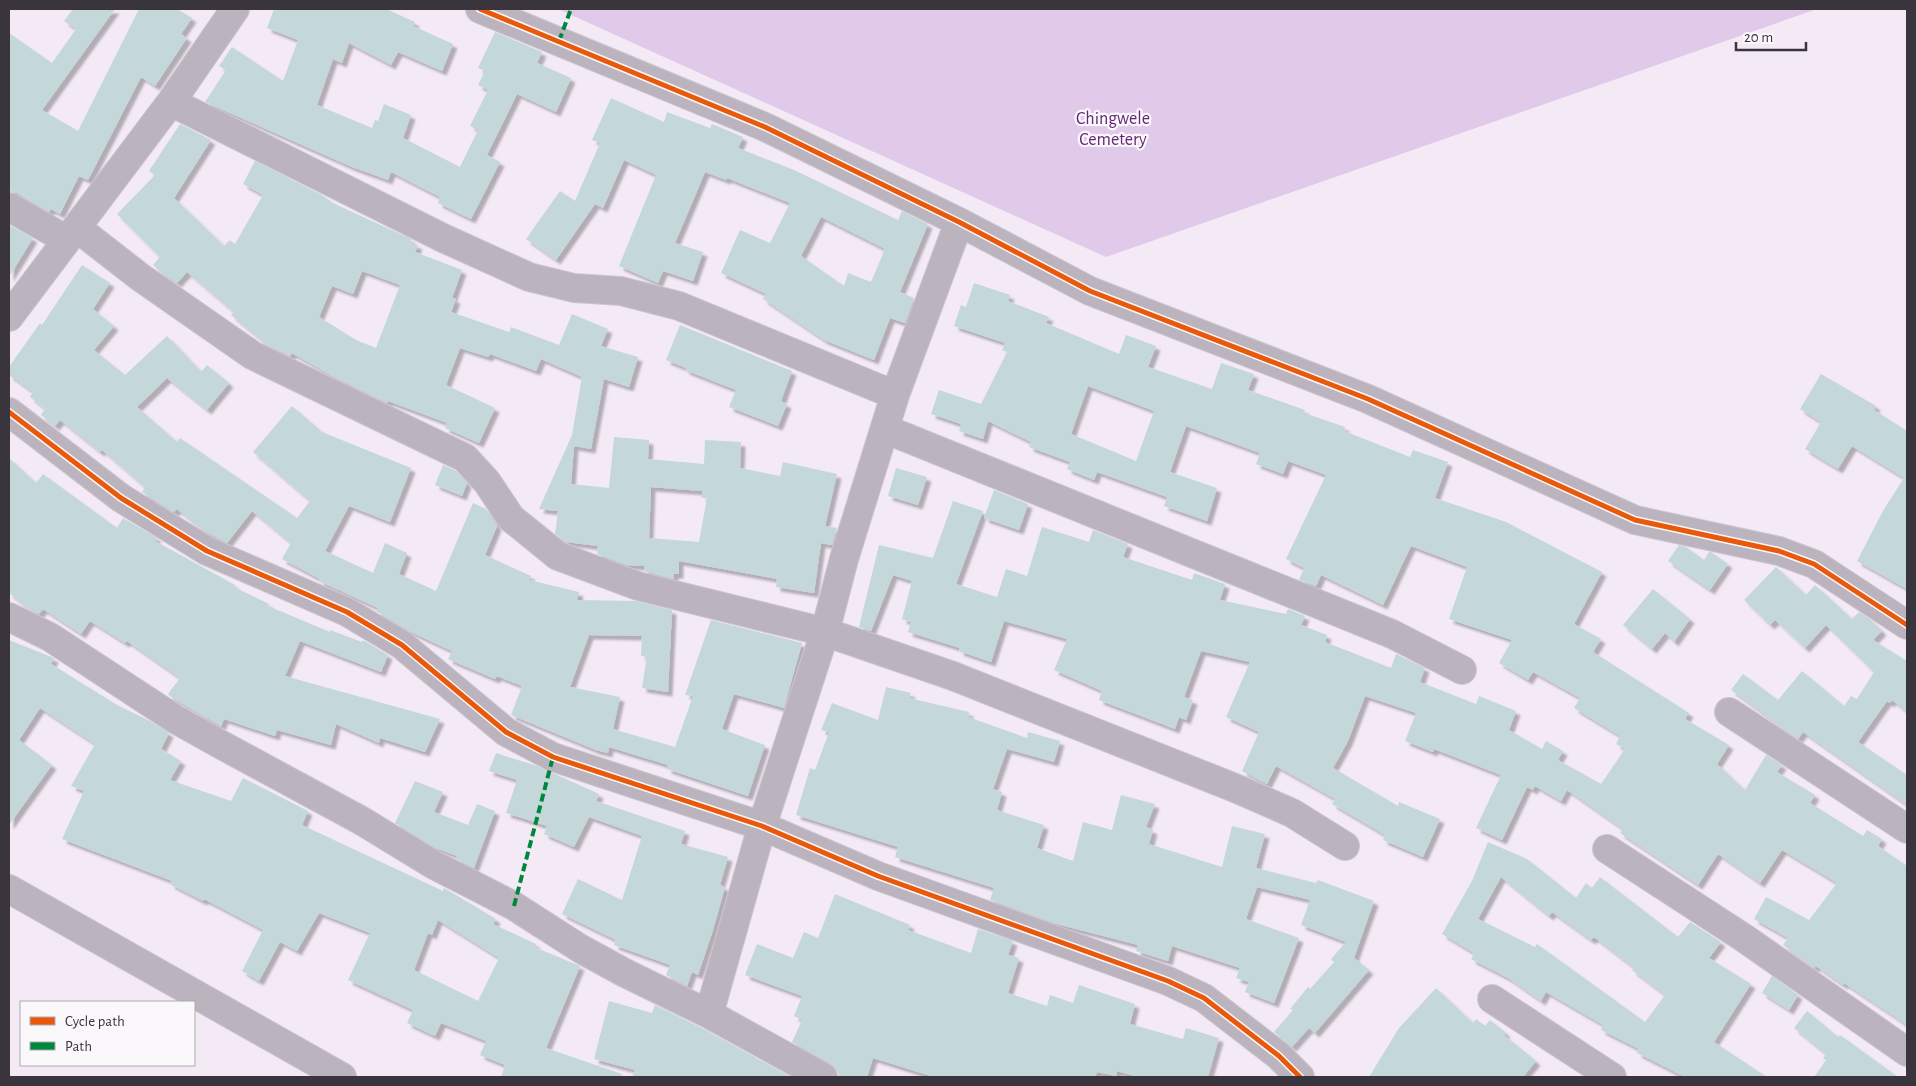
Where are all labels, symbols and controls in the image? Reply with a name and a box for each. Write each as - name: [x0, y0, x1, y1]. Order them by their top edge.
- scale bar: [1736, 20, 1806, 52]
- text: 20 m: [1744, 30, 1773, 45]
- park label: Chingwele Cemetery: [1076, 110, 1150, 149]
- legend: [20, 1001, 195, 1066]
- text: Cycle path: [65, 1014, 125, 1029]
- text: Path: [65, 1039, 92, 1054]

